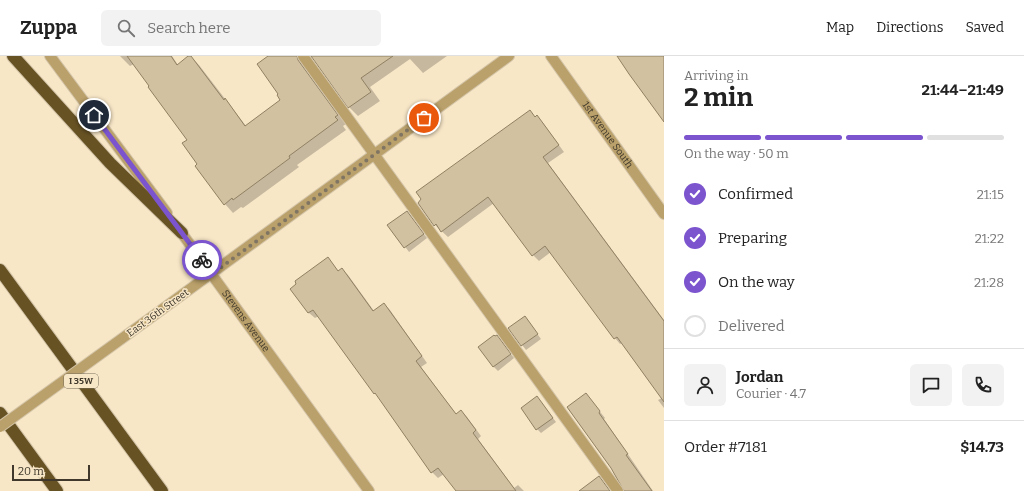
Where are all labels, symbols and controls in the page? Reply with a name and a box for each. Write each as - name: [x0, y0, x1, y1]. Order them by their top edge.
- search box: [101, 10, 381, 46]
- text: Zuppa: [20, 16, 77, 39]
- icon: search: [115, 17, 137, 39]
- text: Search here: [147, 19, 231, 37]
- text: Map: [826, 19, 854, 36]
- text: Directions: [876, 19, 944, 36]
- text: Saved: [966, 19, 1004, 36]
- text: Arriving in: [684, 68, 749, 83]
- text: 21:44–21:49: [922, 81, 1004, 99]
- text: 2 min: [684, 82, 753, 113]
- pin: [77, 98, 111, 132]
- street label: 1st Avenue South: [579, 99, 636, 171]
- pin: [407, 101, 441, 135]
- icon: home: [83, 104, 105, 126]
- icon: bag: [413, 107, 435, 129]
- text: On the way · 50 m: [684, 146, 789, 161]
- icon: check: [684, 183, 706, 205]
- text: Confirmed: [718, 185, 793, 203]
- text: 21:15: [977, 187, 1004, 202]
- icon: check: [684, 227, 706, 249]
- text: Preparing: [718, 229, 787, 247]
- text: 21:22: [975, 231, 1004, 246]
- courier: [182, 240, 222, 280]
- icon: bike: [191, 249, 213, 271]
- icon: check: [684, 271, 706, 293]
- text: On the way: [718, 273, 795, 291]
- text: 21:28: [974, 275, 1004, 290]
- street label: East 36th Street: [125, 286, 192, 339]
- street label: Stevens Avenue: [219, 288, 272, 354]
- text: Delivered: [718, 317, 785, 335]
- button: person: [684, 364, 726, 406]
- button: chat: [910, 364, 952, 406]
- button: phone: [962, 364, 1004, 406]
- text: Jordan: [736, 368, 783, 386]
- road number: I 35W: [64, 374, 98, 388]
- text: Courier · 4.7: [736, 386, 806, 401]
- text: Order #7181: [684, 438, 767, 456]
- text: $14.73: [960, 438, 1004, 456]
- scale bar: [12, 463, 90, 482]
- text: 20 m: [18, 465, 44, 478]

